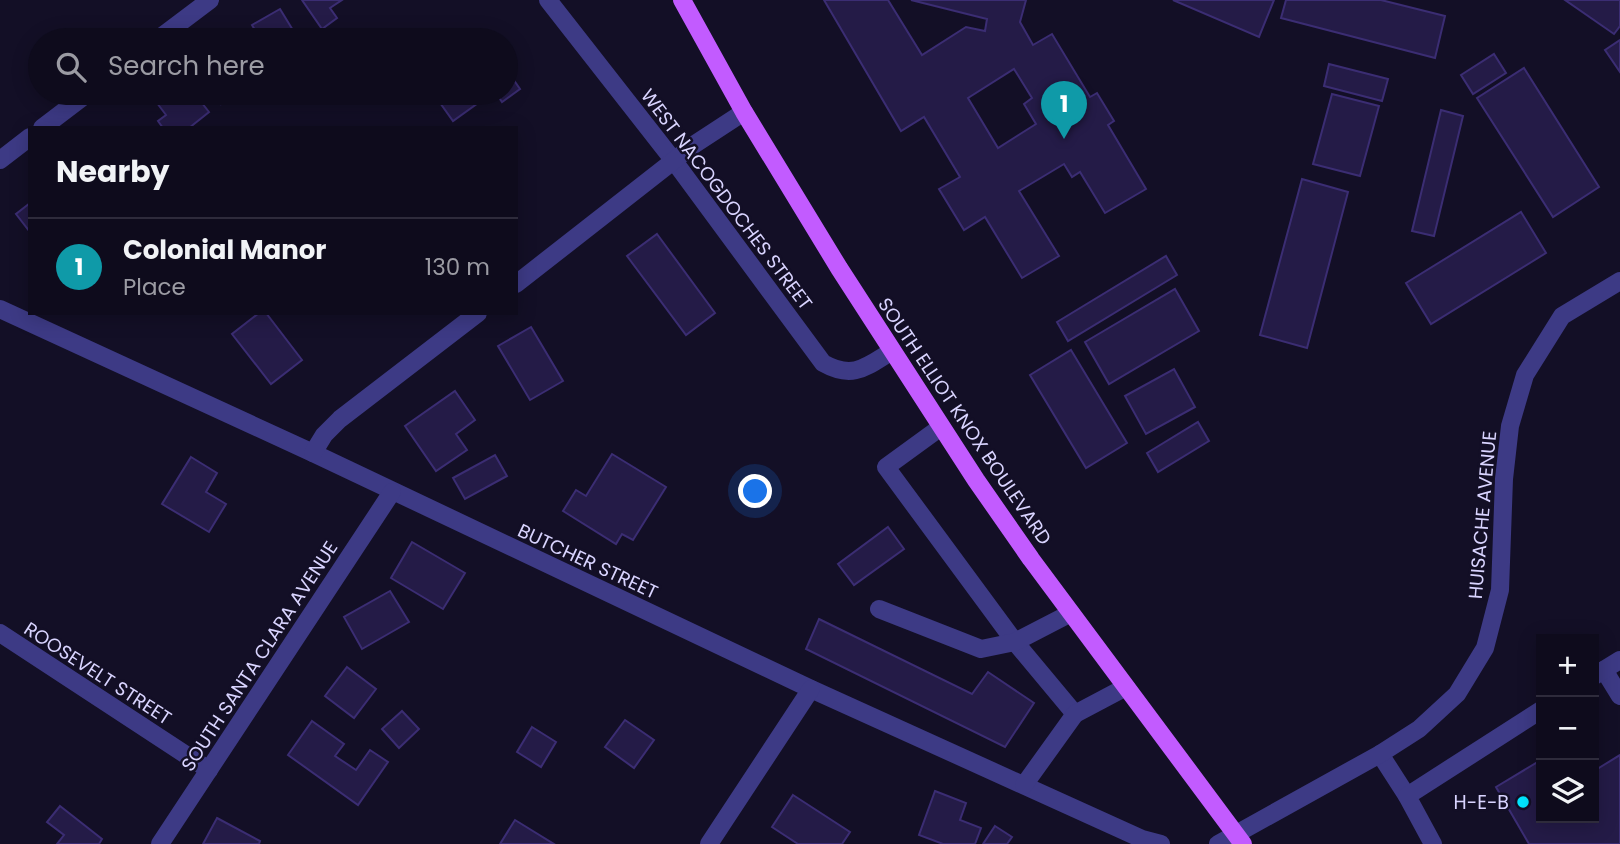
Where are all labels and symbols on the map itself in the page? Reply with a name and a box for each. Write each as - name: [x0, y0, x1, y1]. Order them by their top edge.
- pin: 1: [1041, 81, 1087, 139]
- street label: WEST NACOGDOCHES STREET: [634, 83, 819, 315]
- street label: SOUTH ELLIOT KNOX BOULEVARD: [871, 292, 1058, 550]
- street label: HUISACHE AVENUE: [1462, 430, 1503, 600]
- your location: [738, 474, 772, 508]
- street label: BUTCHER STREET: [513, 517, 662, 606]
- street label: SOUTH SANTA CLARA AVENUE: [175, 536, 344, 777]
- street label: ROOSEVELT STREET: [19, 615, 177, 731]
- place label: H-E-B: [1454, 789, 1509, 816]
- marker: H-E-B: [1515, 794, 1531, 810]

